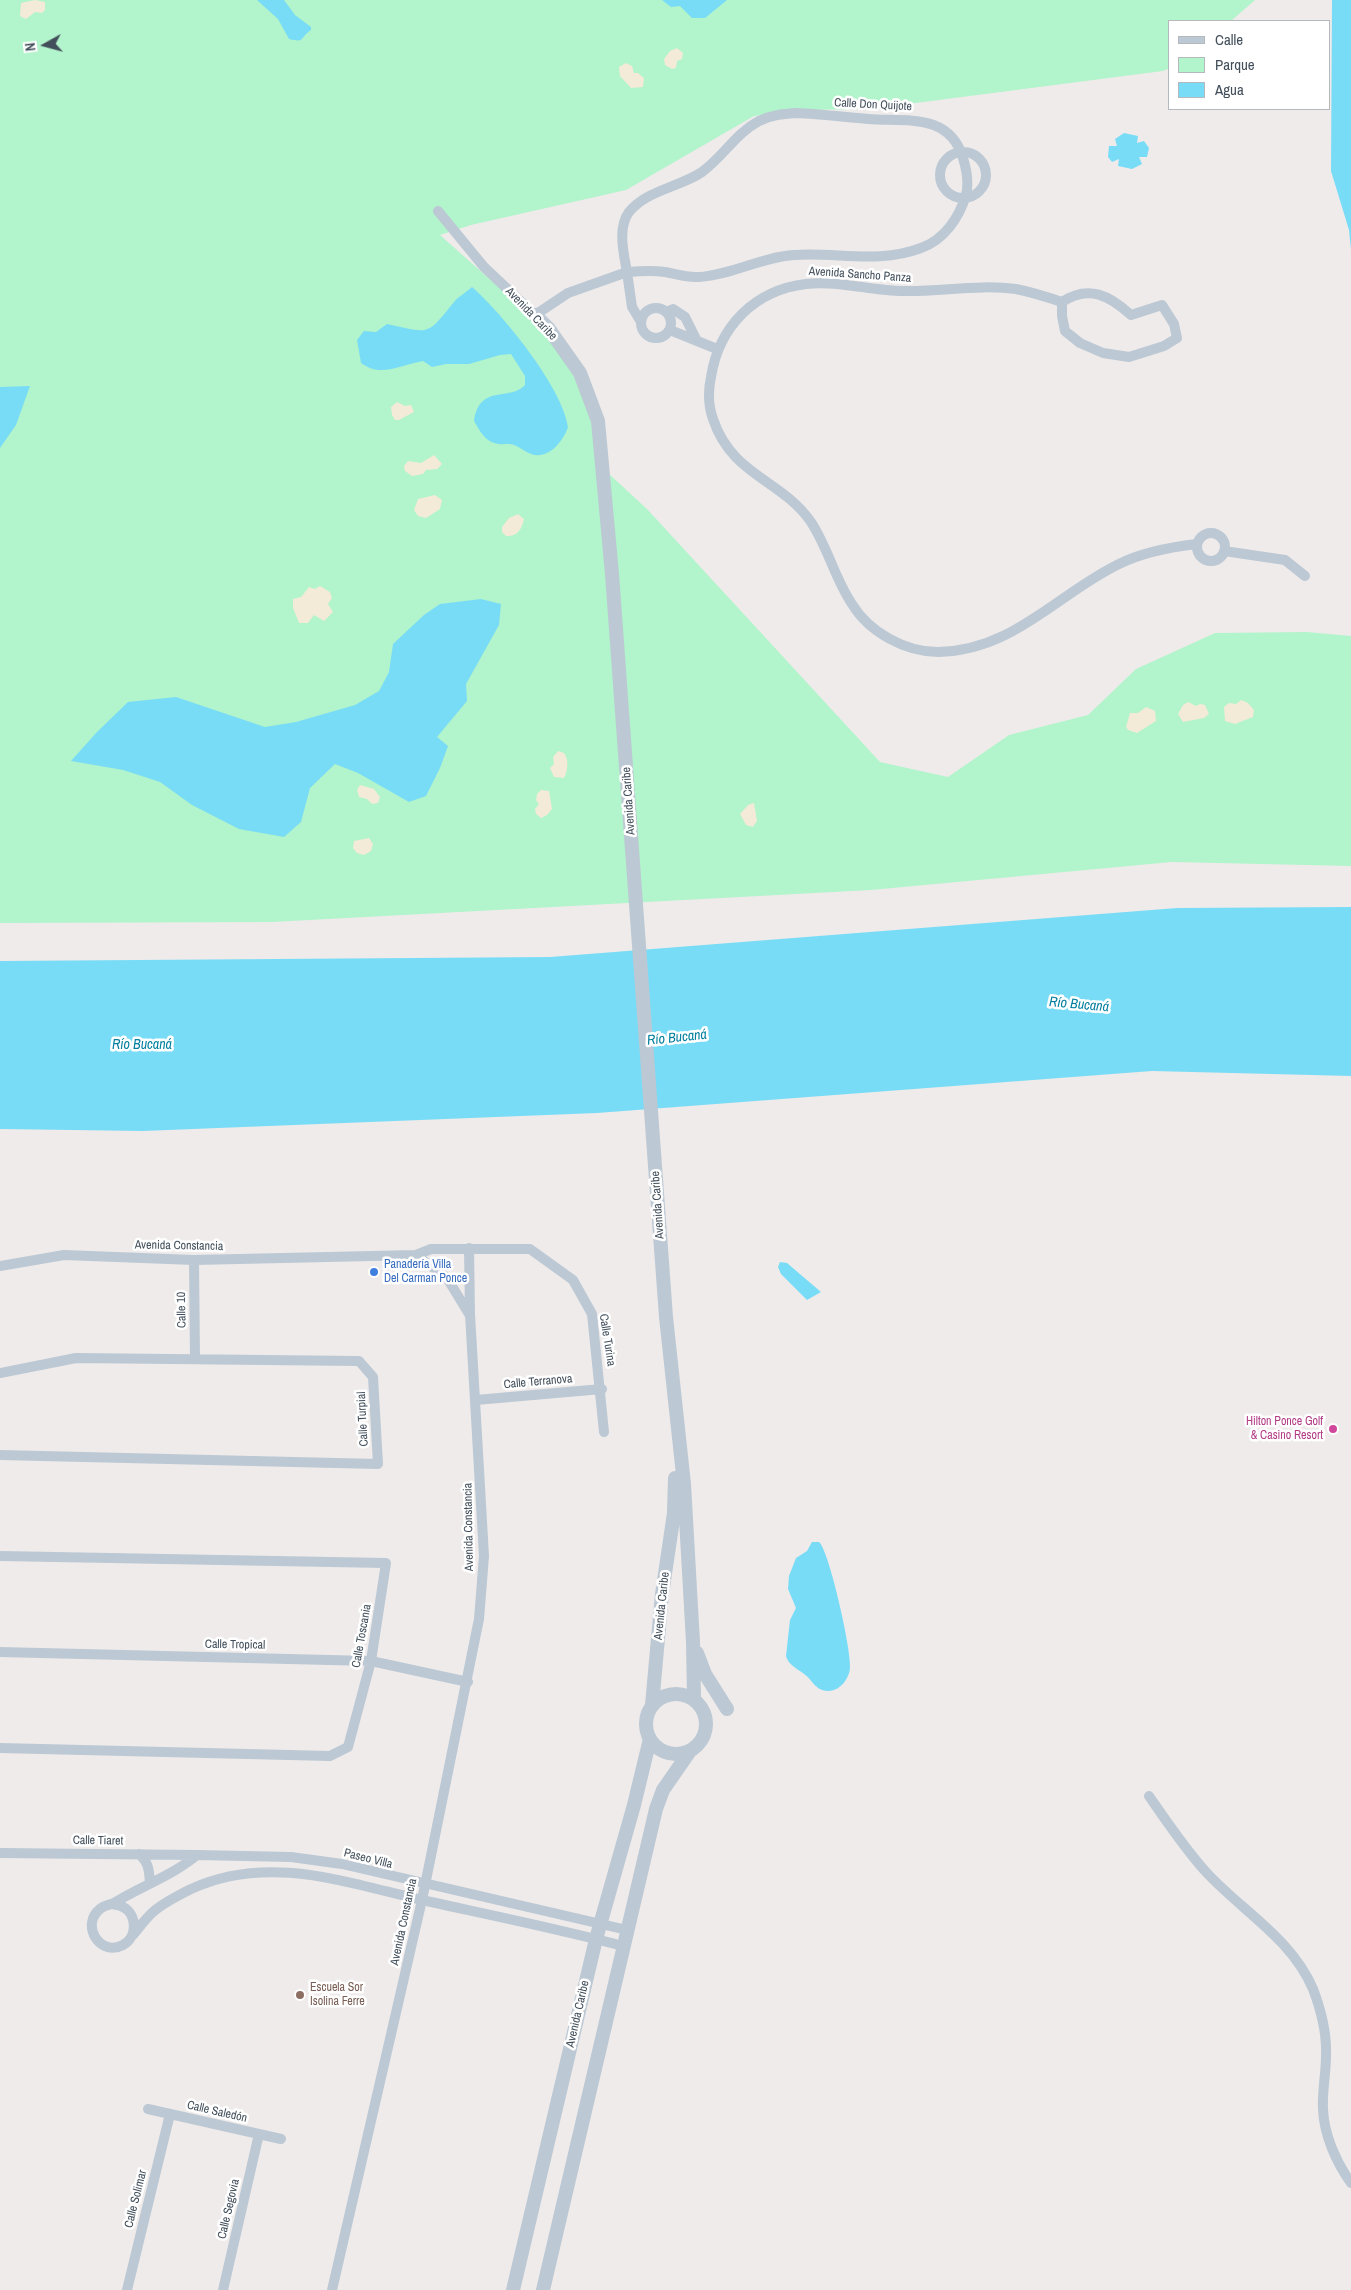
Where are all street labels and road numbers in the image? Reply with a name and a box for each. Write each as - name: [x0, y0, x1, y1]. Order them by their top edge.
- street label: Calle Don Quijote: [834, 96, 912, 114]
- street label: Avenida Sancho Panza: [808, 264, 912, 286]
- street label: Avenida Caribe: [502, 284, 560, 344]
- street label: Avenida Caribe: [619, 766, 639, 836]
- street label: Avenida Caribe: [648, 1170, 668, 1240]
- street label: Avenida Constancia: [135, 1238, 223, 1254]
- street label: Calle 10: [174, 1292, 190, 1328]
- street label: Calle Turina: [596, 1313, 618, 1367]
- street label: Calle Terranova: [503, 1372, 573, 1392]
- street label: Calle Turpial: [354, 1391, 372, 1447]
- street label: Avenida Constancia: [461, 1483, 477, 1571]
- street label: Avenida Caribe: [651, 1571, 673, 1641]
- street label: Calle Toscania: [349, 1603, 375, 1669]
- street label: Calle Tropical: [205, 1637, 265, 1653]
- street label: Calle Tiaret: [73, 1833, 123, 1849]
- street label: Paseo Villa: [342, 1846, 394, 1872]
- street label: Avenida Constancia: [388, 1877, 420, 1967]
- street label: Avenida Caribe: [563, 1979, 593, 2049]
- street label: Calle Saledón: [186, 2098, 248, 2126]
- street label: Calle Solimar: [122, 2169, 150, 2229]
- street label: Calle Segovia: [215, 2178, 243, 2240]

